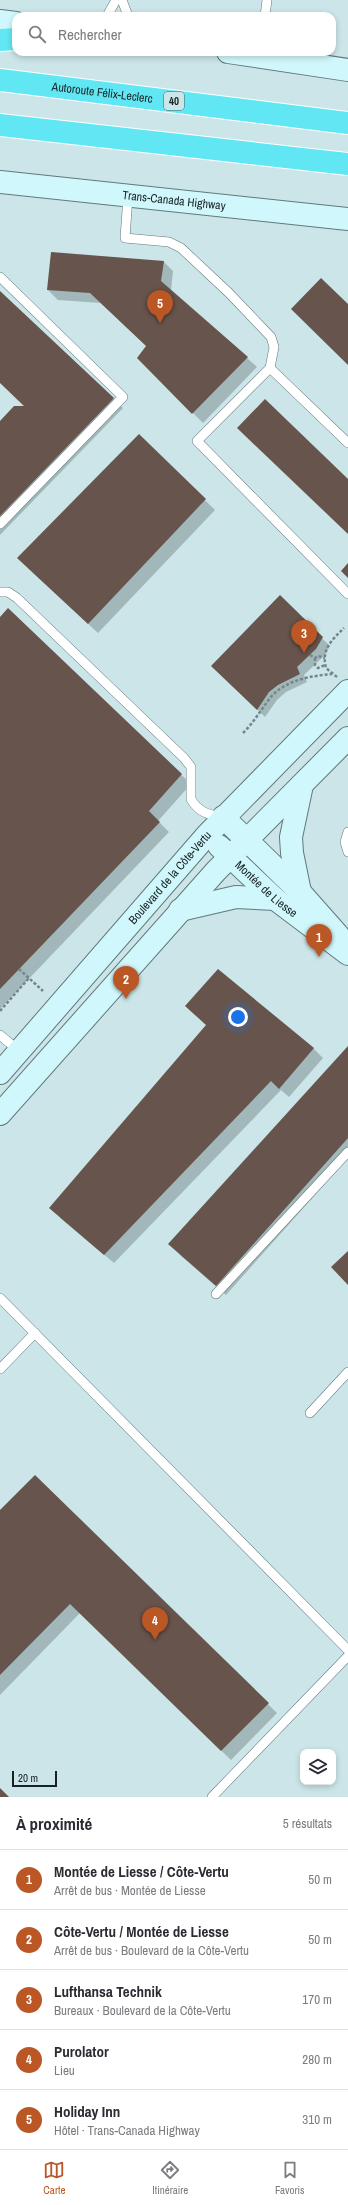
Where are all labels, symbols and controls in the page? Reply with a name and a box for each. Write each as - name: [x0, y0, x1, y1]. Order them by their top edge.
- search box: [12, 12, 336, 56]
- icon: search: [26, 23, 48, 45]
- text: Rechercher: [58, 24, 122, 45]
- street label: Autoroute Félix-Leclerc: [50, 78, 154, 107]
- road number: 40: [164, 92, 184, 110]
- street label: Trans-Canada Highway: [122, 187, 227, 214]
- pin: 5: [147, 290, 173, 323]
- pin: 3: [291, 620, 317, 653]
- street label: Boulevard de la Côte-Vertu: [125, 827, 215, 928]
- street label: Montée de Liesse: [232, 857, 301, 921]
- pin: 1: [306, 924, 332, 957]
- pin: 2: [113, 966, 139, 999]
- your location: [228, 1007, 248, 1027]
- pin: 4: [142, 1607, 168, 1640]
- map controls: [300, 1749, 336, 1785]
- button: layers: [300, 1749, 336, 1785]
- scale bar: [12, 1769, 57, 1788]
- text: 20 m: [18, 1771, 38, 1785]
- text: À proximité: [16, 1812, 92, 1835]
- text: 5 résultats: [283, 1815, 332, 1832]
- text: Montée de Liesse / Côte-Vertu: [54, 1861, 229, 1882]
- text: 1: [26, 1871, 32, 1888]
- text: 50 m: [308, 1871, 332, 1888]
- text: Arrêt de bus · Montée de Liesse: [54, 1882, 206, 1899]
- text: Côte-Vertu / Montée de Liesse: [54, 1921, 229, 1942]
- text: 2: [26, 1931, 32, 1948]
- text: 50 m: [308, 1931, 332, 1948]
- text: Arrêt de bus · Boulevard de la Côte-Vertu: [54, 1942, 249, 1959]
- text: Lufthansa Technik: [54, 1981, 162, 2002]
- text: 3: [26, 1991, 32, 2008]
- text: 170 m: [302, 1991, 332, 2008]
- text: Bureaux · Boulevard de la Côte-Vertu: [54, 2002, 231, 2019]
- text: Purolator: [54, 2041, 109, 2062]
- text: 4: [26, 2051, 32, 2068]
- text: 280 m: [302, 2051, 332, 2068]
- text: Lieu: [54, 2062, 75, 2079]
- text: Holiday Inn: [54, 2101, 120, 2122]
- text: 5: [26, 2111, 32, 2128]
- text: 310 m: [302, 2111, 332, 2128]
- text: Hôtel · Trans-Canada Highway: [54, 2122, 200, 2139]
- tab: Carte: [43, 2159, 65, 2197]
- tab: Itinéraire: [152, 2159, 188, 2197]
- tab: Favoris: [275, 2159, 305, 2197]

